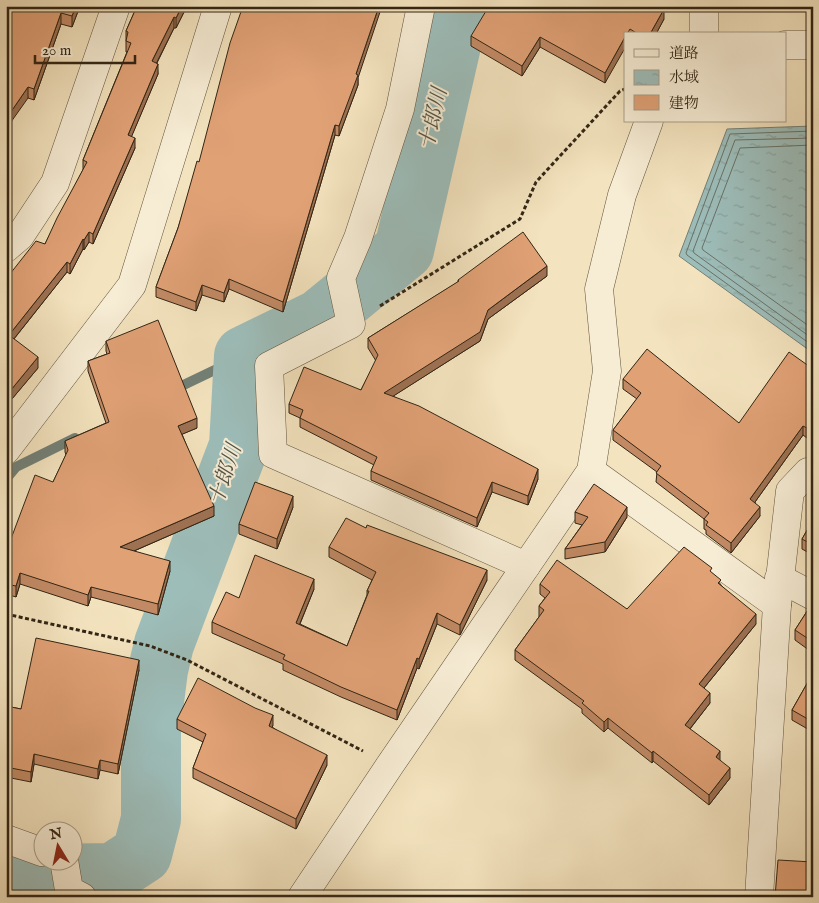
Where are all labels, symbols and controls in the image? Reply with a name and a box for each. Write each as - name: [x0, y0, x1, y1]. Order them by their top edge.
- scale bar: [35, 32, 135, 64]
- legend: [624, 32, 786, 122]
- text: 20 m: [42, 41, 72, 60]
- text: 道路: [669, 44, 699, 63]
- text: 水域: [669, 68, 699, 87]
- water label: 十郎川: [414, 83, 455, 153]
- text: 建物: [669, 94, 699, 113]
- water label: 十郎川: [203, 439, 249, 509]
- north arrow: [32, 820, 82, 870]
- text: N: [47, 824, 63, 844]

